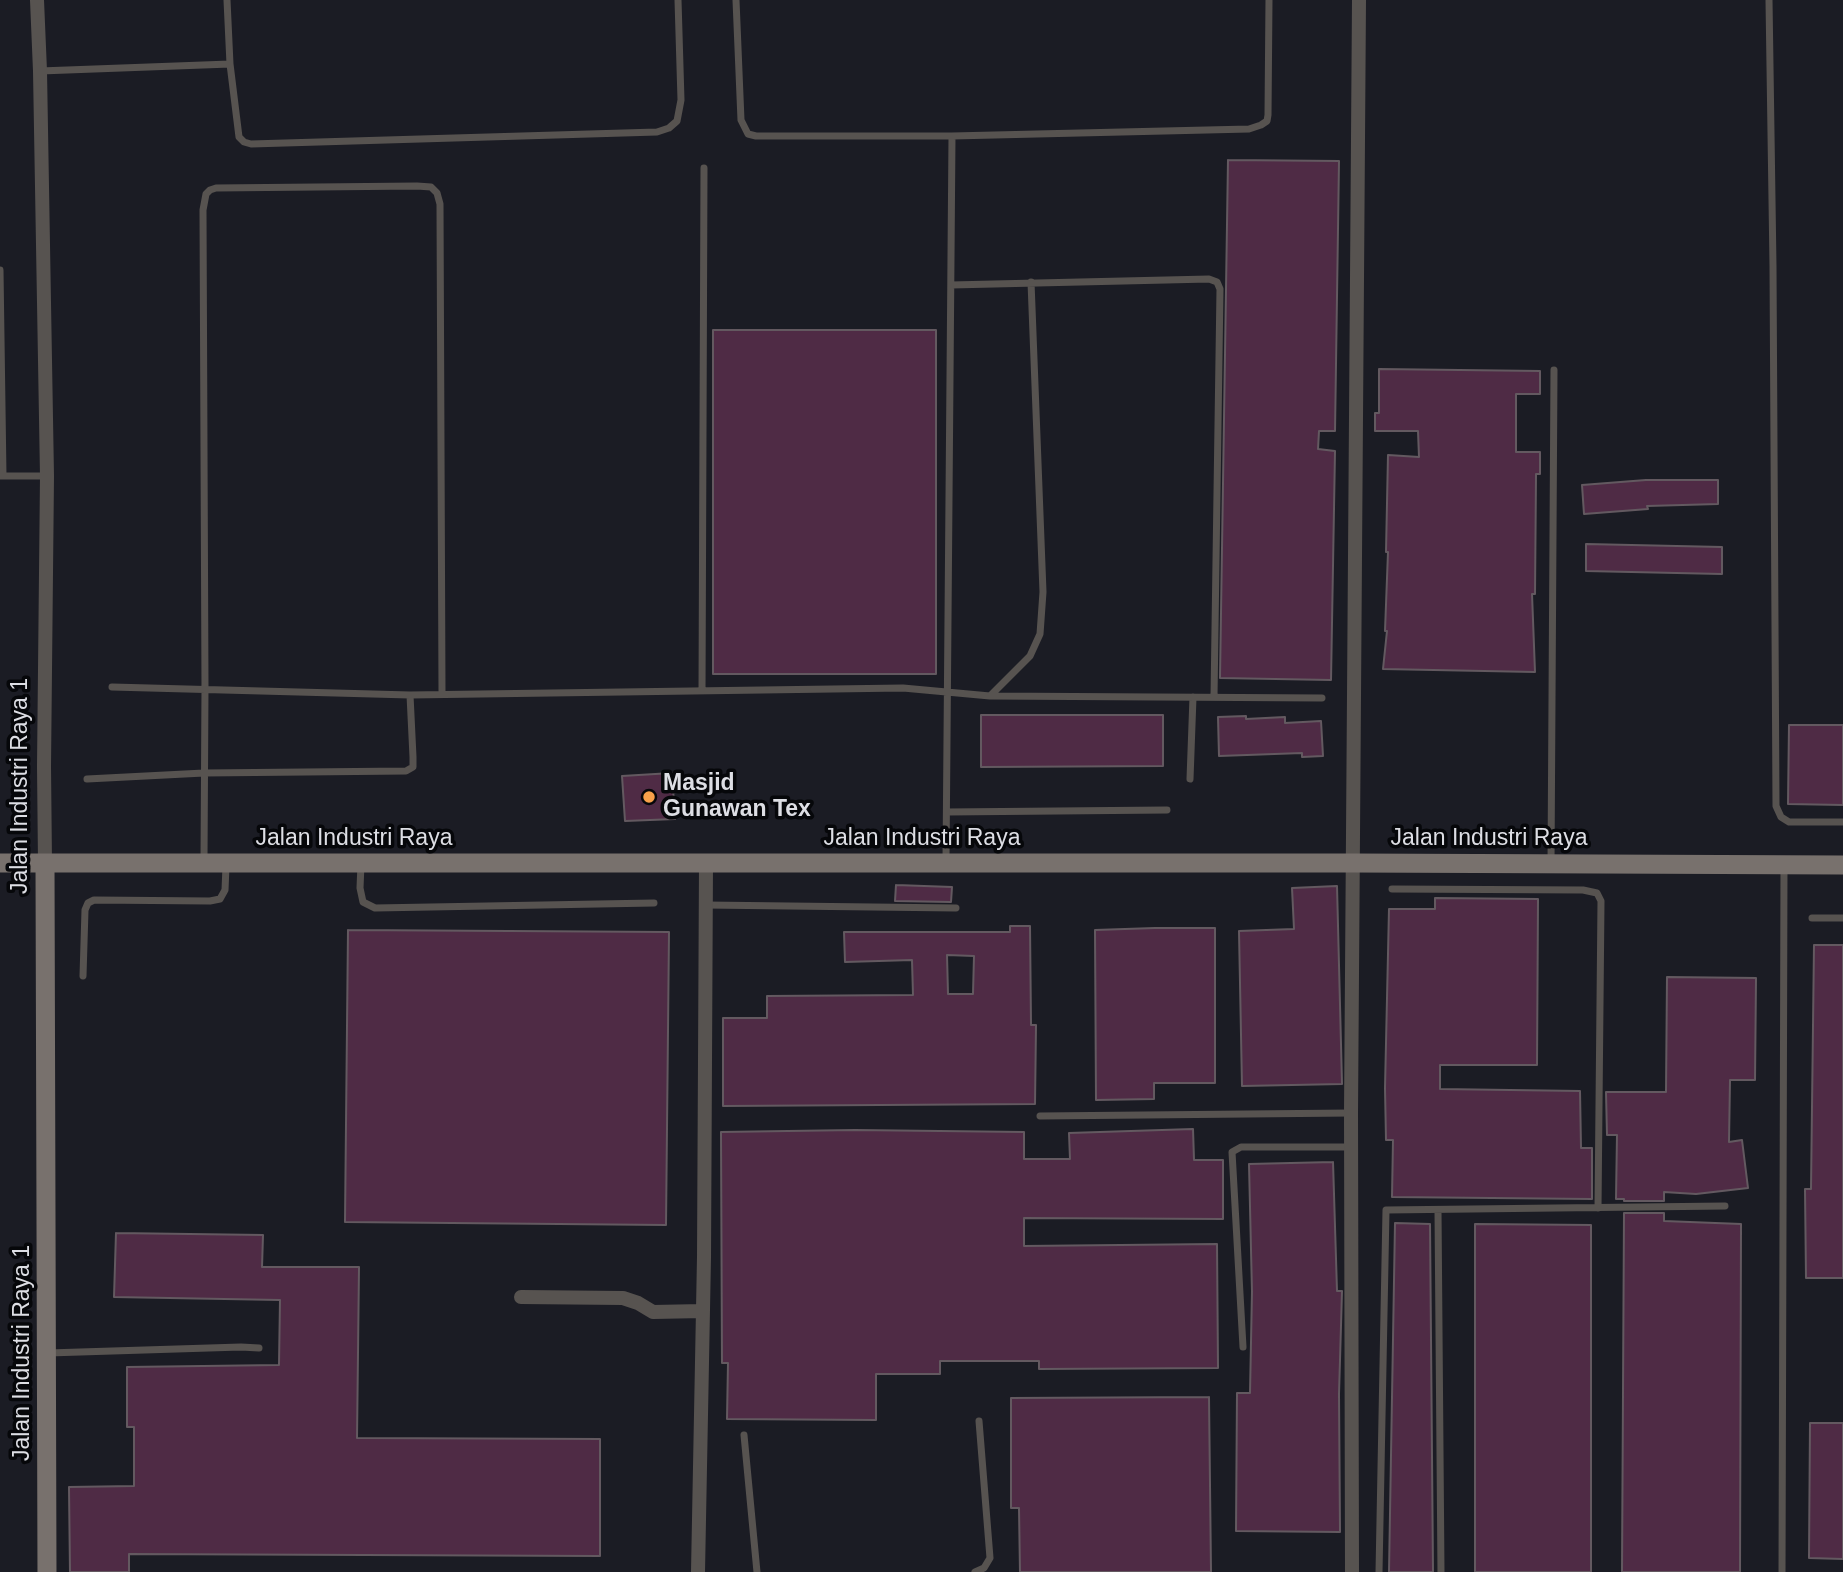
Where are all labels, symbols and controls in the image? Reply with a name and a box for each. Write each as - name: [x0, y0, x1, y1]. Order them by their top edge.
- street label: Jalan Industri Raya 1: [7, 678, 35, 894]
- place label: Masjid Gunawan Tex: [663, 770, 811, 824]
- marker: Masjid Gunawan Tex: [641, 789, 657, 805]
- street label: Jalan Industri Raya: [256, 825, 452, 853]
- street label: Jalan Industri Raya: [824, 825, 1020, 853]
- street label: Jalan Industri Raya: [1391, 825, 1587, 853]
- street label: Jalan Industri Raya 1: [9, 1245, 37, 1461]

